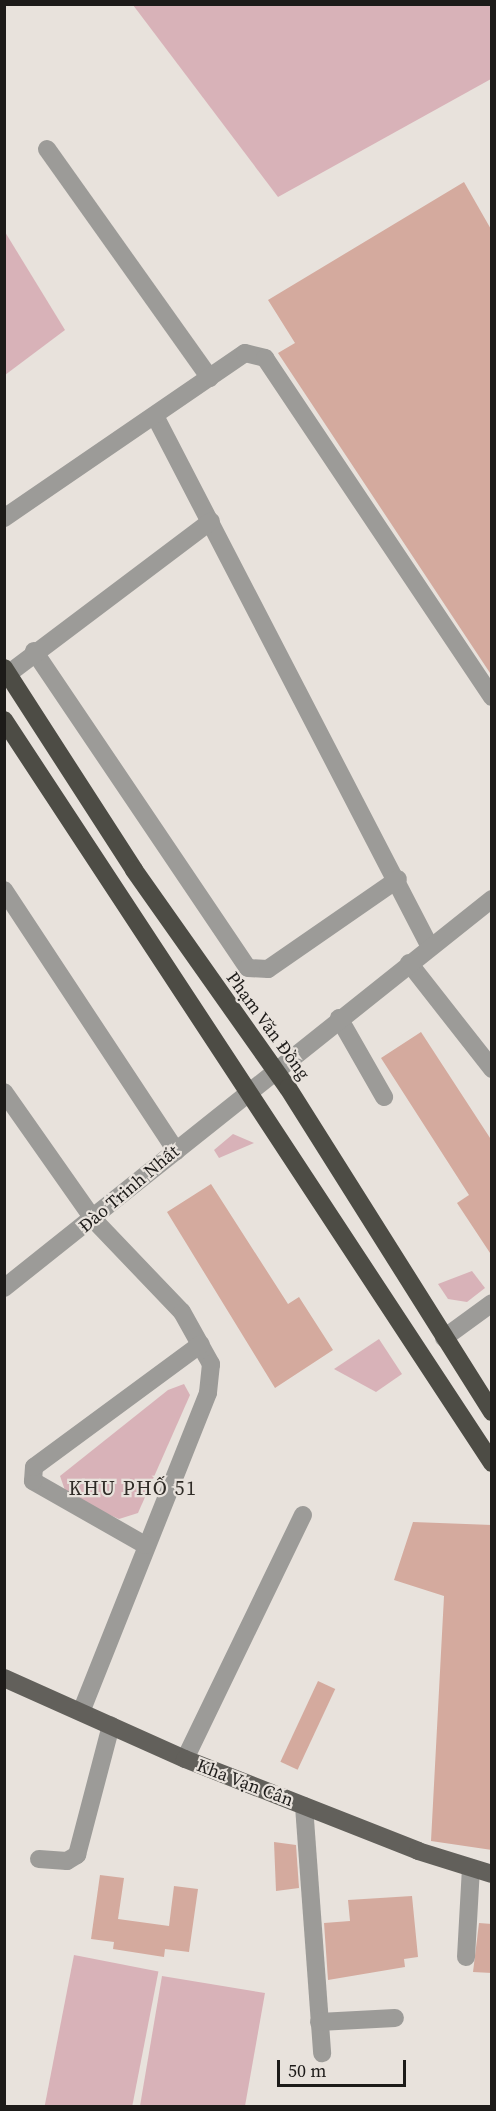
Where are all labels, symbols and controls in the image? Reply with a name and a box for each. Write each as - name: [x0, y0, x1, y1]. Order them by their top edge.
- street label: Phạm Văn Đồng: [221, 968, 315, 1084]
- street label: Đào Trinh Nhất: [74, 1141, 184, 1237]
- district label: KHU PHỐ 51: [69, 1476, 197, 1500]
- street label: Kha Vạn Cân: [193, 1755, 297, 1811]
- scale bar: [280, 2048, 409, 2086]
- text: 50 m: [288, 2058, 326, 2083]

